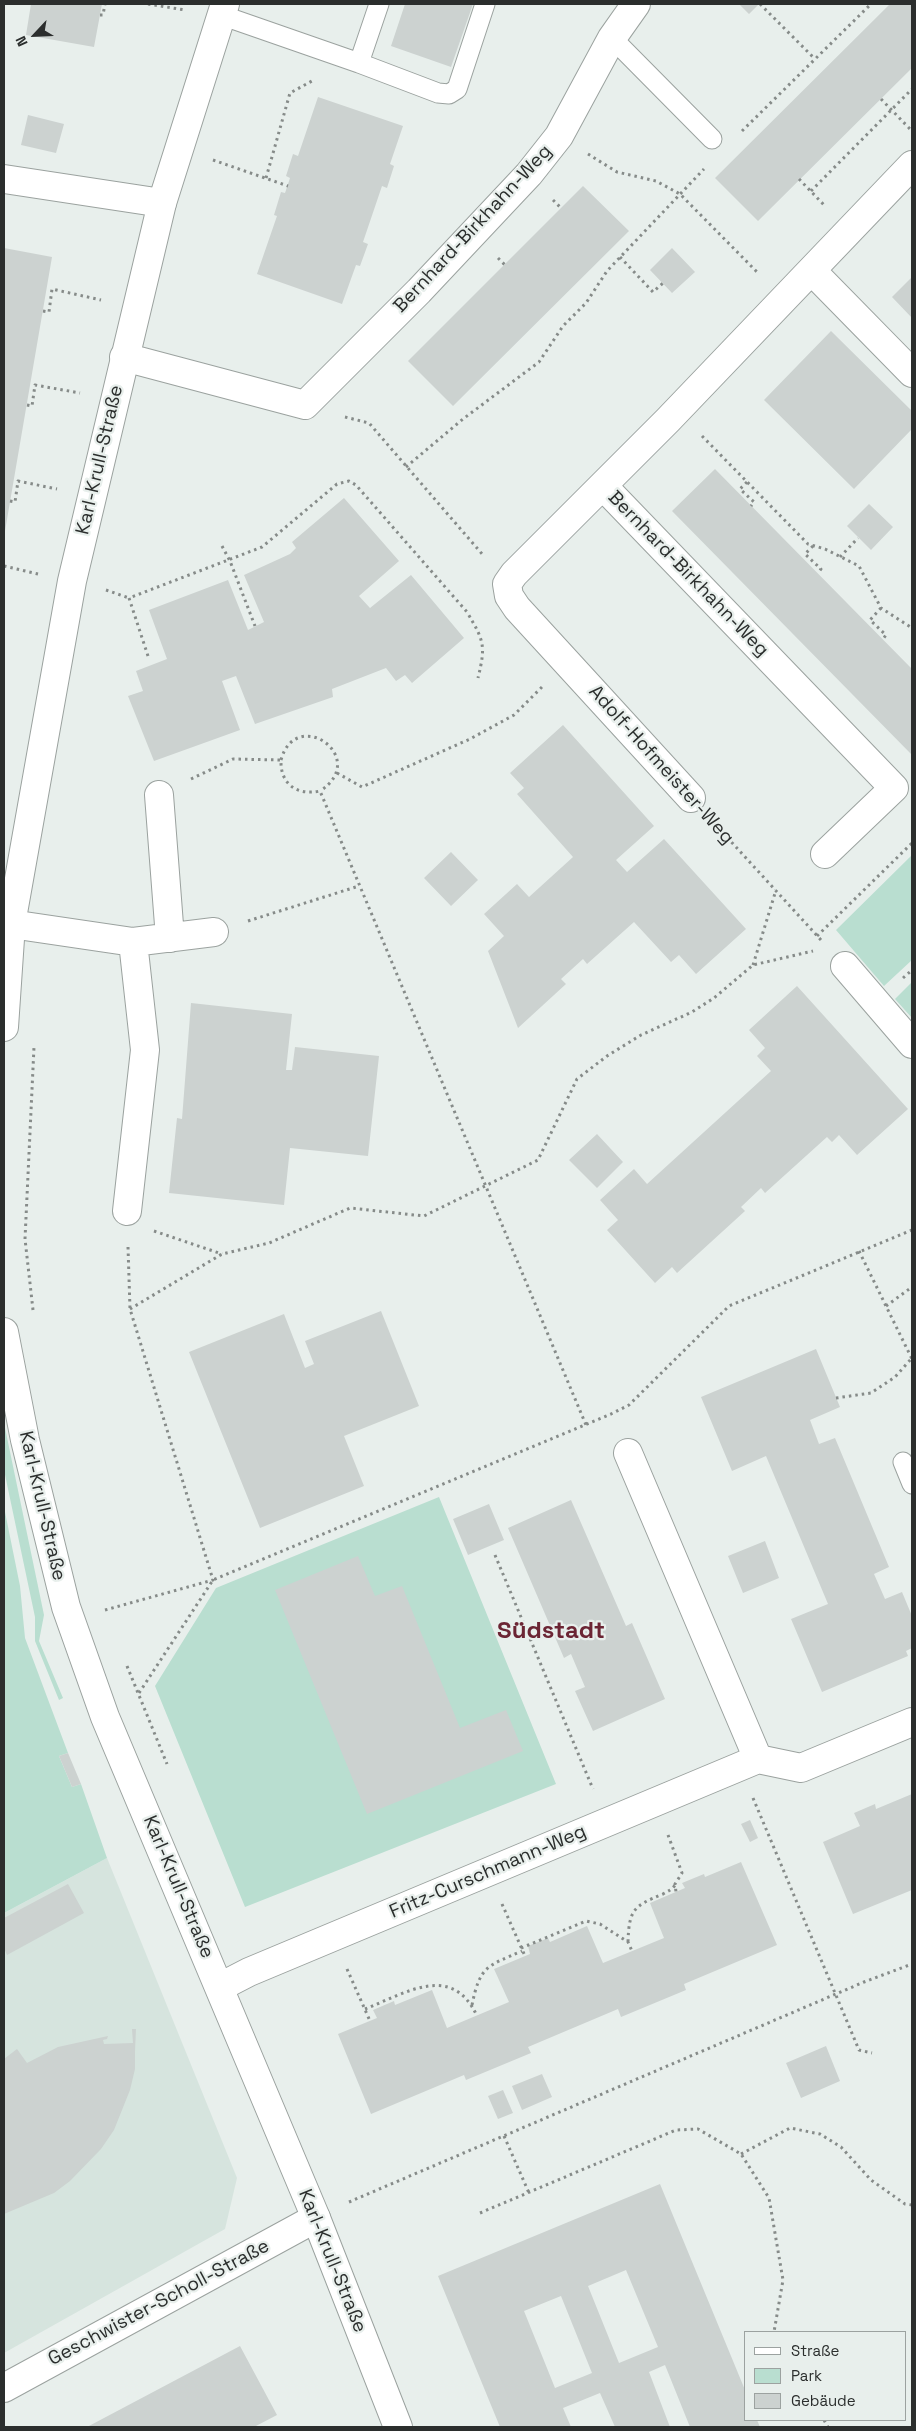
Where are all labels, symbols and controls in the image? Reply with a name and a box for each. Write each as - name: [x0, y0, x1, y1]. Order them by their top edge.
- north arrow: [10, 10, 60, 60]
- text: N: [11, 33, 32, 49]
- street label: Bernhard-Birkhahn-Weg: [389, 140, 557, 318]
- street label: Karl-Krull-Straße: [72, 383, 128, 537]
- street label: Bernhard-Birkhahn-Weg: [603, 486, 773, 662]
- street label: Adolf-Hofmeister-Weg: [584, 681, 738, 849]
- street label: Karl-Krull-Straße: [14, 1429, 70, 1583]
- district label: Südstadt: [497, 1617, 605, 1645]
- street label: Karl-Krull-Straße: [138, 1812, 218, 1962]
- street label: Fritz-Curschmann-Weg: [386, 1820, 590, 1924]
- street label: Karl-Krull-Straße: [293, 2186, 371, 2336]
- street label: Geschwister-Scholl-Straße: [45, 2235, 273, 2371]
- legend: [744, 2331, 906, 2421]
- text: Straße: [791, 2341, 839, 2360]
- text: Park: [791, 2366, 822, 2385]
- text: Gebäude: [791, 2391, 856, 2410]

